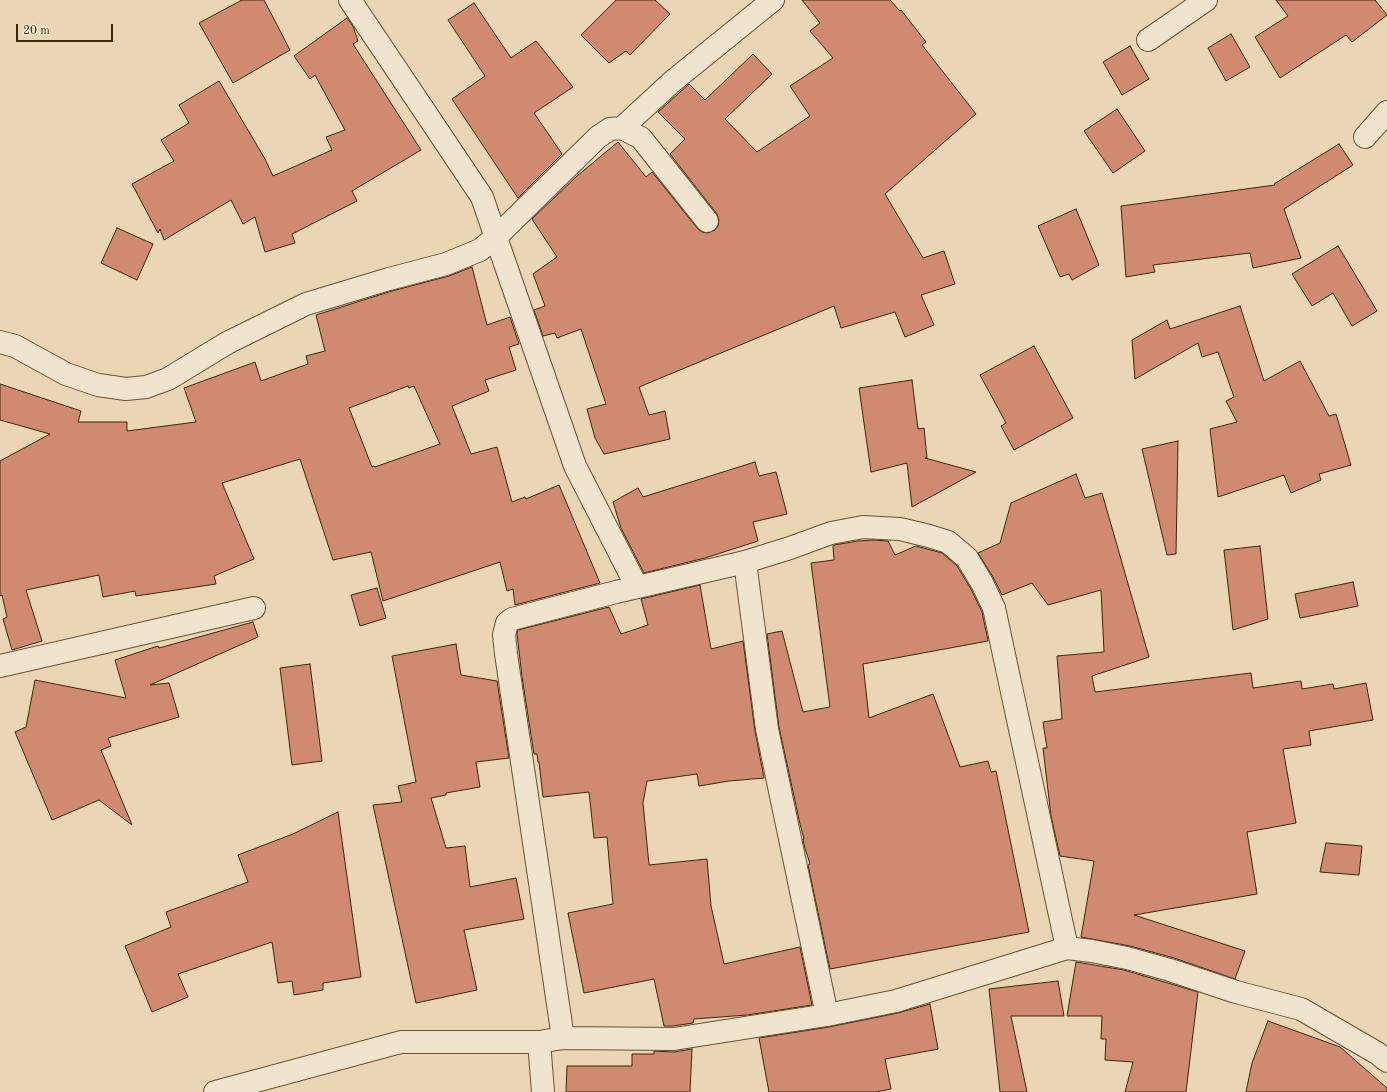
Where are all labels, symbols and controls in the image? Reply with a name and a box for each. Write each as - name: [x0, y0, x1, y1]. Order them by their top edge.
- scale bar: [18, 16, 115, 42]
- text: 20 m: [23, 25, 50, 37]

